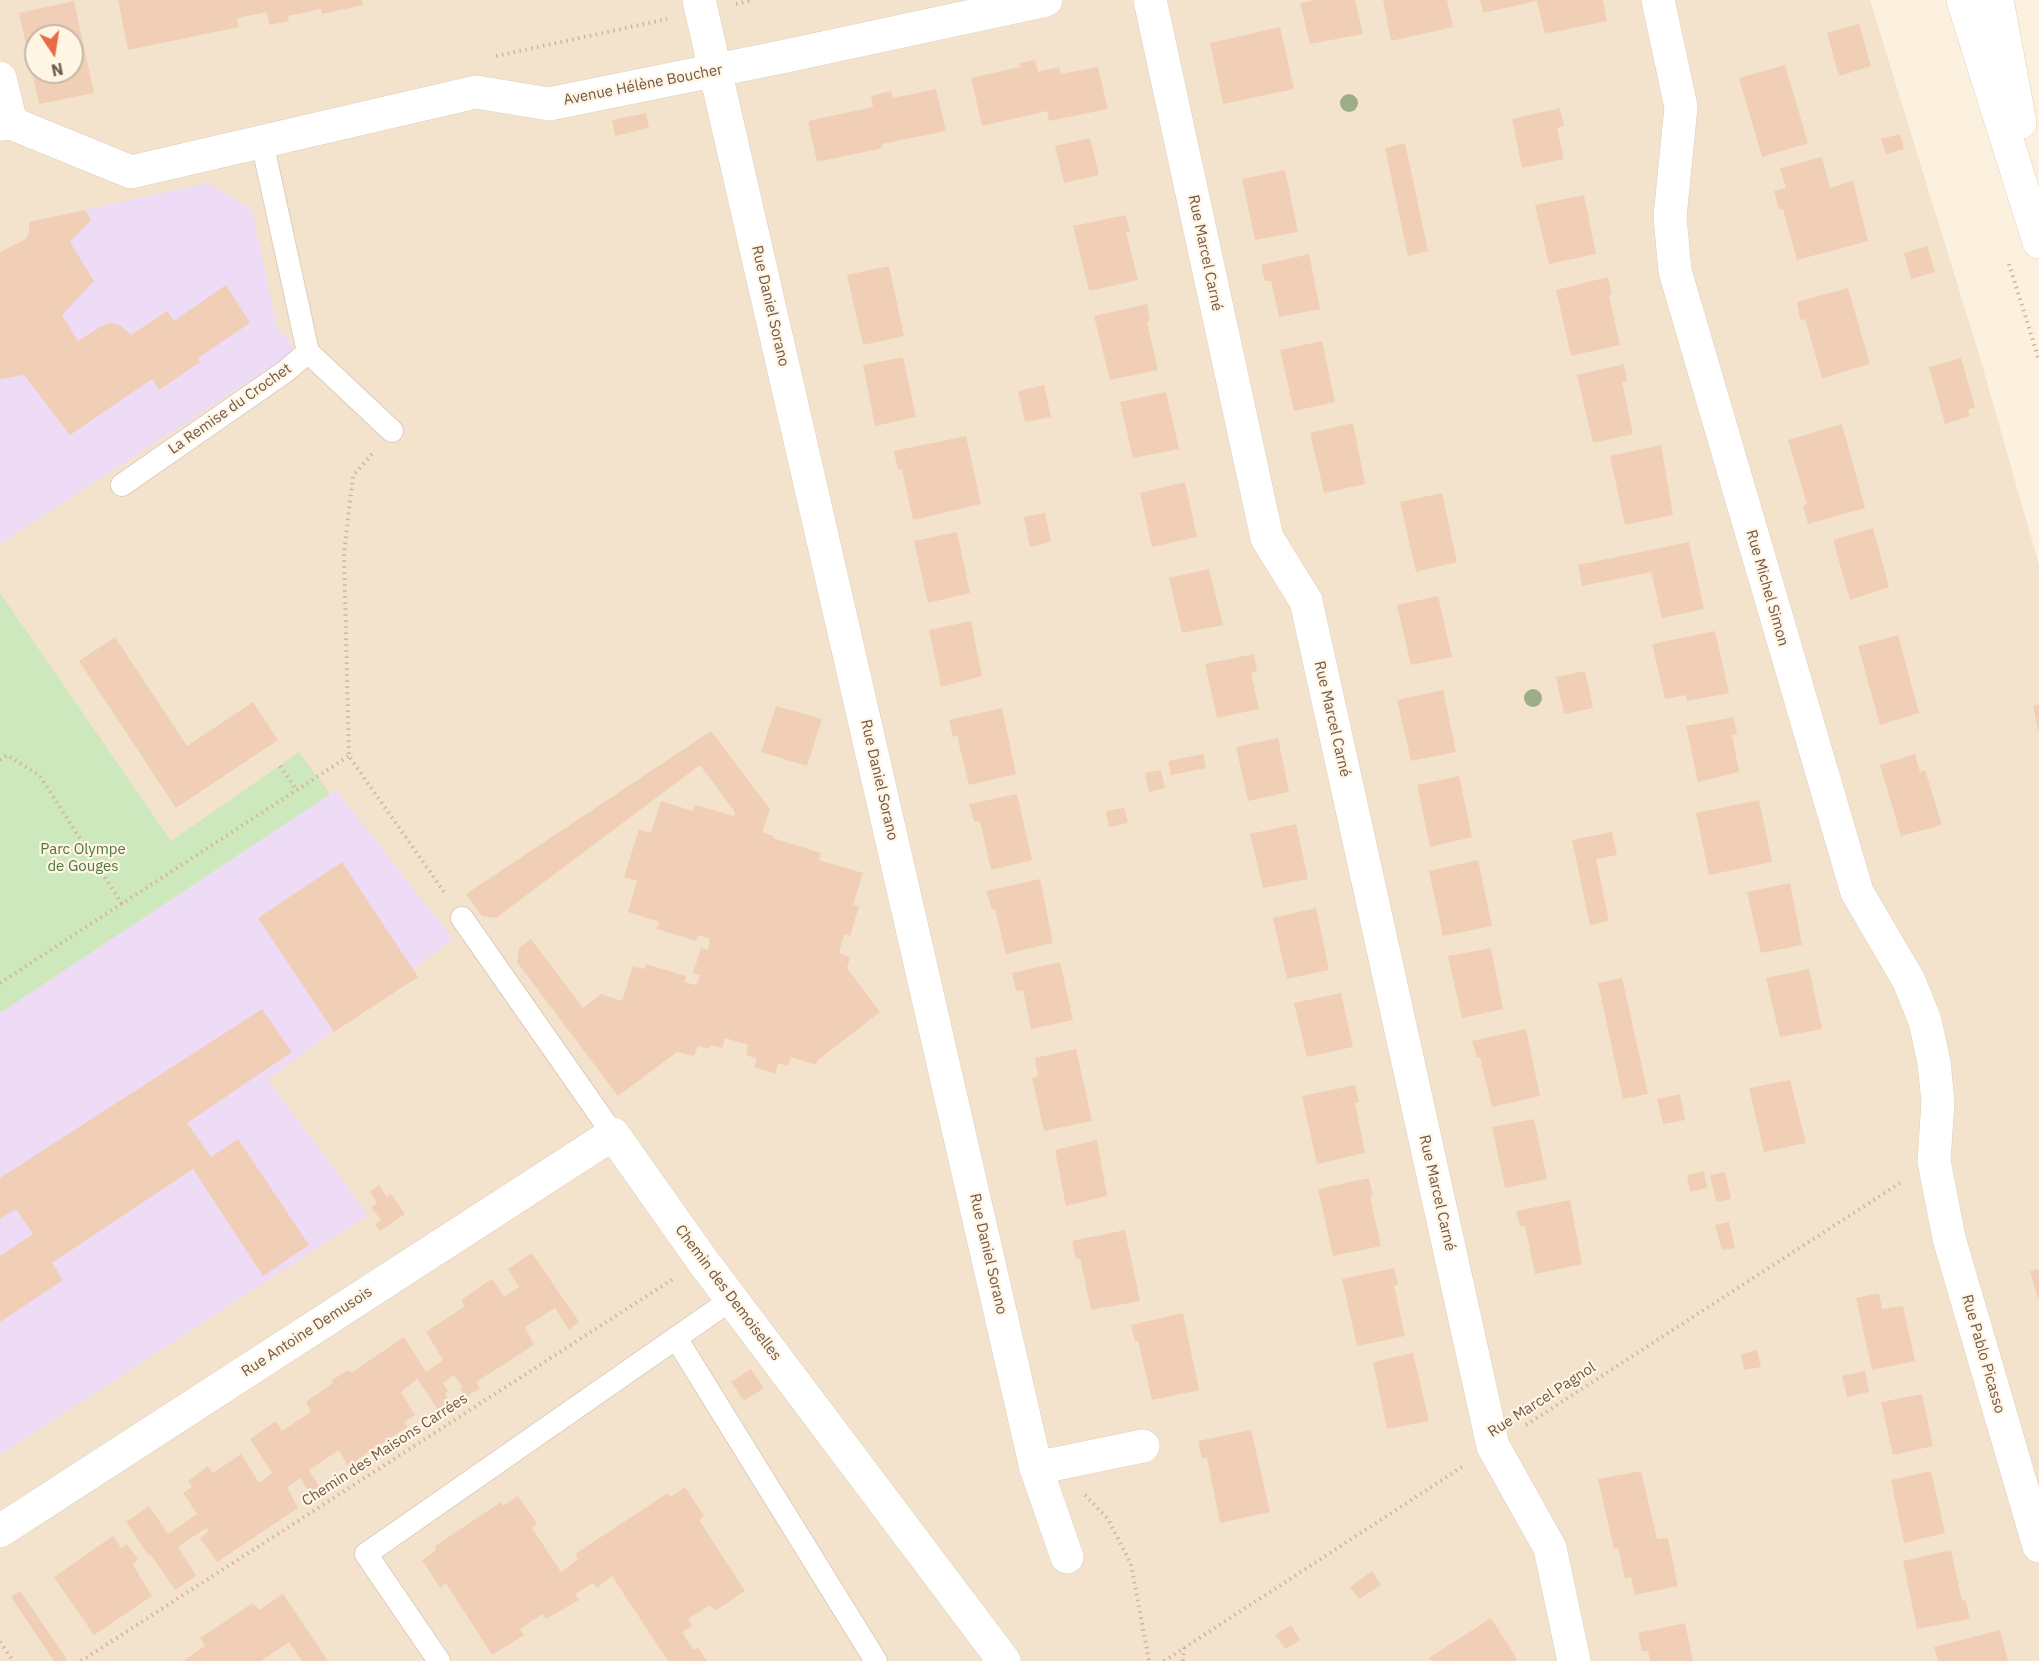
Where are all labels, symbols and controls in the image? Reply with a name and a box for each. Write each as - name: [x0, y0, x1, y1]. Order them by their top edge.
- north arrow: [24, 24, 84, 84]
- text: N: [50, 59, 65, 81]
- street label: Avenue Hélène Boucher: [562, 61, 724, 109]
- street label: Rue Marcel Carné: [1184, 193, 1226, 313]
- street label: Rue Daniel Sorano: [747, 244, 793, 368]
- street label: La Remise du Crochet: [165, 360, 295, 458]
- street label: Rue Michel Simon: [1742, 528, 1792, 648]
- street label: Rue Marcel Carné: [1310, 659, 1354, 779]
- street label: Rue Daniel Sorano: [856, 718, 902, 842]
- park label: Parc Olympe de Gouges: [40, 841, 126, 876]
- street label: Rue Marcel Carné: [1415, 1133, 1459, 1253]
- street label: Rue Daniel Sorano: [965, 1192, 1011, 1316]
- street label: Chemin des Demoiselles: [671, 1222, 785, 1364]
- street label: Rue Antoine Demusois: [238, 1283, 376, 1381]
- street label: Rue Pablo Picasso: [1957, 1292, 2009, 1416]
- street label: Rue Marcel Pagnol: [1485, 1358, 1599, 1442]
- street label: Chemin des Maisons Carrées: [299, 1390, 471, 1510]

